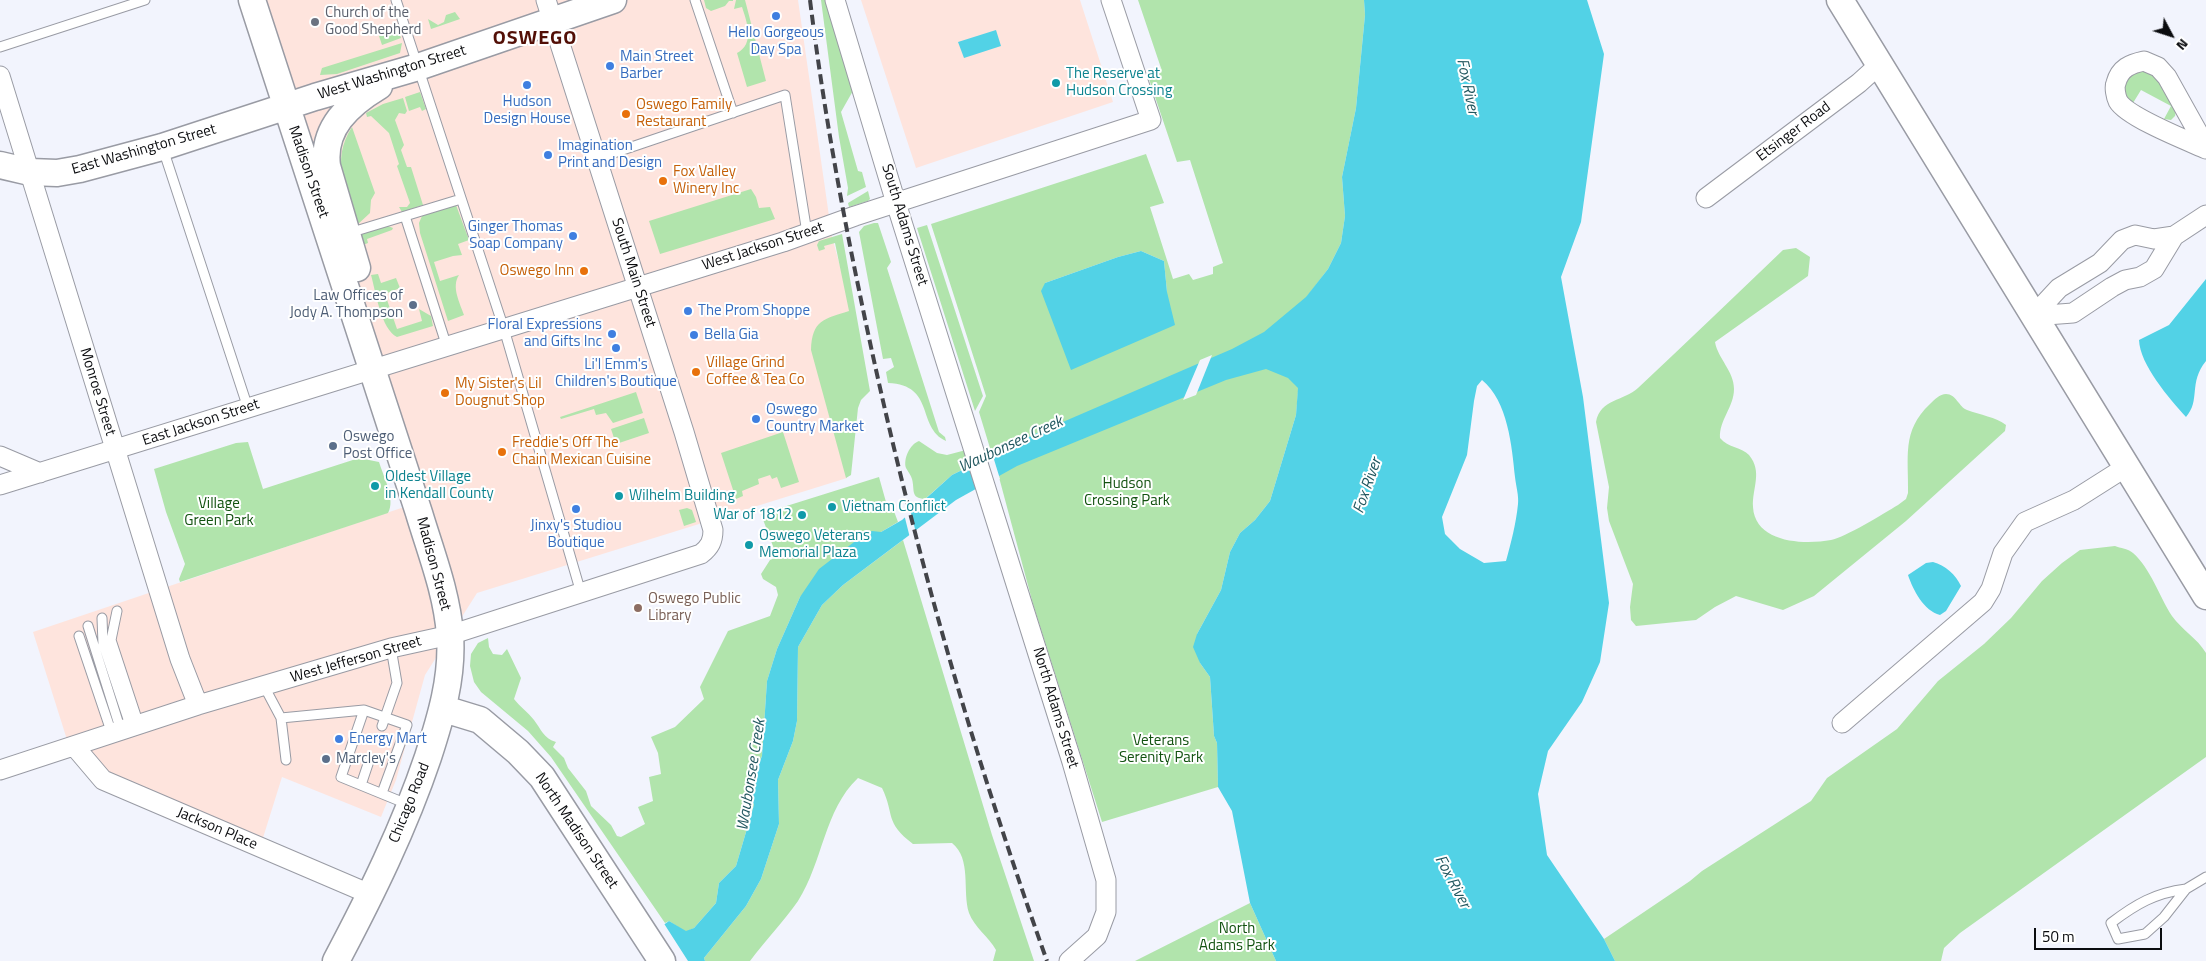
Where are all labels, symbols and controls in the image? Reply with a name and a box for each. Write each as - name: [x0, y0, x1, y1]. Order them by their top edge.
- place label: Church of the Good Shepherd: [325, 4, 422, 39]
- marker: Hello Gorgeous Day Spa: [770, 10, 782, 22]
- north arrow: [2146, 10, 2196, 60]
- marker: Church of the Good Shepherd: [309, 16, 321, 28]
- place label: Hello Gorgeous Day Spa: [728, 24, 824, 59]
- district label: OSWEGO: [492, 27, 578, 51]
- text: N: [2172, 34, 2194, 55]
- street label: West Washington Street: [316, 42, 468, 104]
- place label: Main Street Barber: [620, 48, 693, 83]
- water label: Fox River: [1452, 57, 1482, 117]
- marker: Main Street Barber: [604, 60, 616, 72]
- place label: The Reserve at Hudson Crossing: [1066, 65, 1172, 100]
- marker: The Reserve at Hudson Crossing: [1050, 77, 1062, 89]
- marker: Hudson Design House: [521, 79, 533, 91]
- place label: Hudson Design House: [483, 93, 571, 128]
- place label: Oswego Family Restaurant: [636, 96, 732, 131]
- street label: Etsinger Road: [1753, 98, 1835, 166]
- marker: Oswego Family Restaurant: [620, 108, 632, 120]
- street label: East Washington Street: [70, 121, 218, 179]
- street label: Madison Street: [284, 124, 332, 220]
- place label: Imagination Print and Design: [558, 137, 662, 172]
- marker: Imagination Print and Design: [542, 149, 554, 161]
- street label: South Adams Street: [877, 162, 931, 288]
- place label: Fox Valley Winery Inc: [673, 163, 739, 198]
- marker: Fox Valley Winery Inc: [657, 175, 669, 187]
- street label: South Main Street: [607, 216, 659, 330]
- place label: Ginger Thomas Soap Company: [468, 218, 563, 253]
- street label: West Jackson Street: [700, 219, 826, 275]
- marker: Ginger Thomas Soap Company: [567, 230, 579, 242]
- place label: Oswego Inn: [500, 262, 574, 280]
- marker: Oswego Inn: [578, 265, 590, 277]
- place label: Law Offices of Jody A. Thompson: [290, 287, 403, 322]
- marker: Law Offices of Jody A. Thompson: [407, 299, 419, 311]
- place label: The Prom Shoppe: [698, 302, 810, 320]
- marker: The Prom Shoppe: [682, 305, 694, 317]
- place label: Floral Expressions and Gifts Inc: [487, 316, 602, 351]
- place label: Bella Gia: [704, 326, 759, 344]
- marker: Floral Expressions and Gifts Inc: [606, 328, 618, 340]
- marker: Bella Gia: [688, 329, 700, 341]
- marker: Li'l Emm's Children's Boutique: [610, 342, 622, 354]
- street label: Monroe Street: [75, 346, 119, 438]
- place label: Village Grind Coffee & Tea Co: [706, 354, 805, 389]
- place label: Li'l Emm's Children's Boutique: [555, 356, 677, 391]
- marker: Village Grind Coffee & Tea Co: [690, 366, 702, 378]
- place label: My Sister's Lil Dougnut Shop: [455, 375, 545, 410]
- marker: My Sister's Lil Dougnut Shop: [439, 387, 451, 399]
- street label: East Jackson Street: [140, 396, 262, 450]
- place label: Oswego Country Market: [766, 401, 864, 436]
- water label: Waubonsee Creek: [956, 412, 1066, 478]
- marker: Oswego Country Market: [750, 413, 762, 425]
- place label: Oswego Post Office: [343, 428, 412, 463]
- place label: Freddie's Off The Chain Mexican Cuisine: [512, 434, 651, 469]
- marker: Oswego Post Office: [327, 440, 339, 452]
- marker: Freddie's Off The Chain Mexican Cuisine: [496, 446, 508, 458]
- water label: Fox River: [1350, 456, 1386, 516]
- place label: Oldest Village in Kendall County: [385, 468, 494, 503]
- park label: Hudson Crossing Park: [1084, 475, 1170, 510]
- marker: Oldest Village in Kendall County: [369, 480, 381, 492]
- place label: Wilhelm Building: [629, 487, 735, 505]
- marker: Wilhelm Building: [613, 490, 625, 502]
- park label: Village Green Park: [184, 495, 254, 530]
- place label: Vietnam Conflict: [842, 498, 946, 516]
- marker: Vietnam Conflict: [826, 501, 838, 513]
- marker: Jinxy's Studiou Boutique: [570, 503, 582, 515]
- place label: War of 1812: [713, 506, 792, 524]
- marker: War of 1812: [796, 509, 808, 521]
- street label: Madison Street: [412, 515, 454, 613]
- place label: Jinxy's Studiou Boutique: [530, 517, 622, 552]
- place label: Oswego Veterans Memorial Plaza: [759, 527, 870, 562]
- marker: Oswego Veterans Memorial Plaza: [743, 539, 755, 551]
- place label: Oswego Public Library: [648, 590, 741, 625]
- marker: Oswego Public Library: [632, 602, 644, 614]
- street label: West Jefferson Street: [288, 633, 424, 687]
- street label: North Adams Street: [1028, 645, 1082, 771]
- water label: Waubonsee Creek: [734, 718, 770, 832]
- place label: Energy Mart: [349, 730, 427, 748]
- park label: Veterans Serenity Park: [1119, 732, 1203, 767]
- marker: Energy Mart: [333, 733, 345, 745]
- place label: Marcley's: [336, 750, 396, 768]
- marker: Marcley's: [320, 753, 332, 765]
- street label: Chicago Road: [386, 760, 434, 846]
- street label: North Madison Street: [530, 770, 622, 892]
- street label: Jackson Place: [174, 804, 260, 854]
- water label: Fox River: [1430, 852, 1474, 912]
- scale bar: [2036, 918, 2164, 950]
- park label: North Adams Park: [1199, 920, 1275, 955]
- text: 50 m: [2042, 925, 2075, 948]

